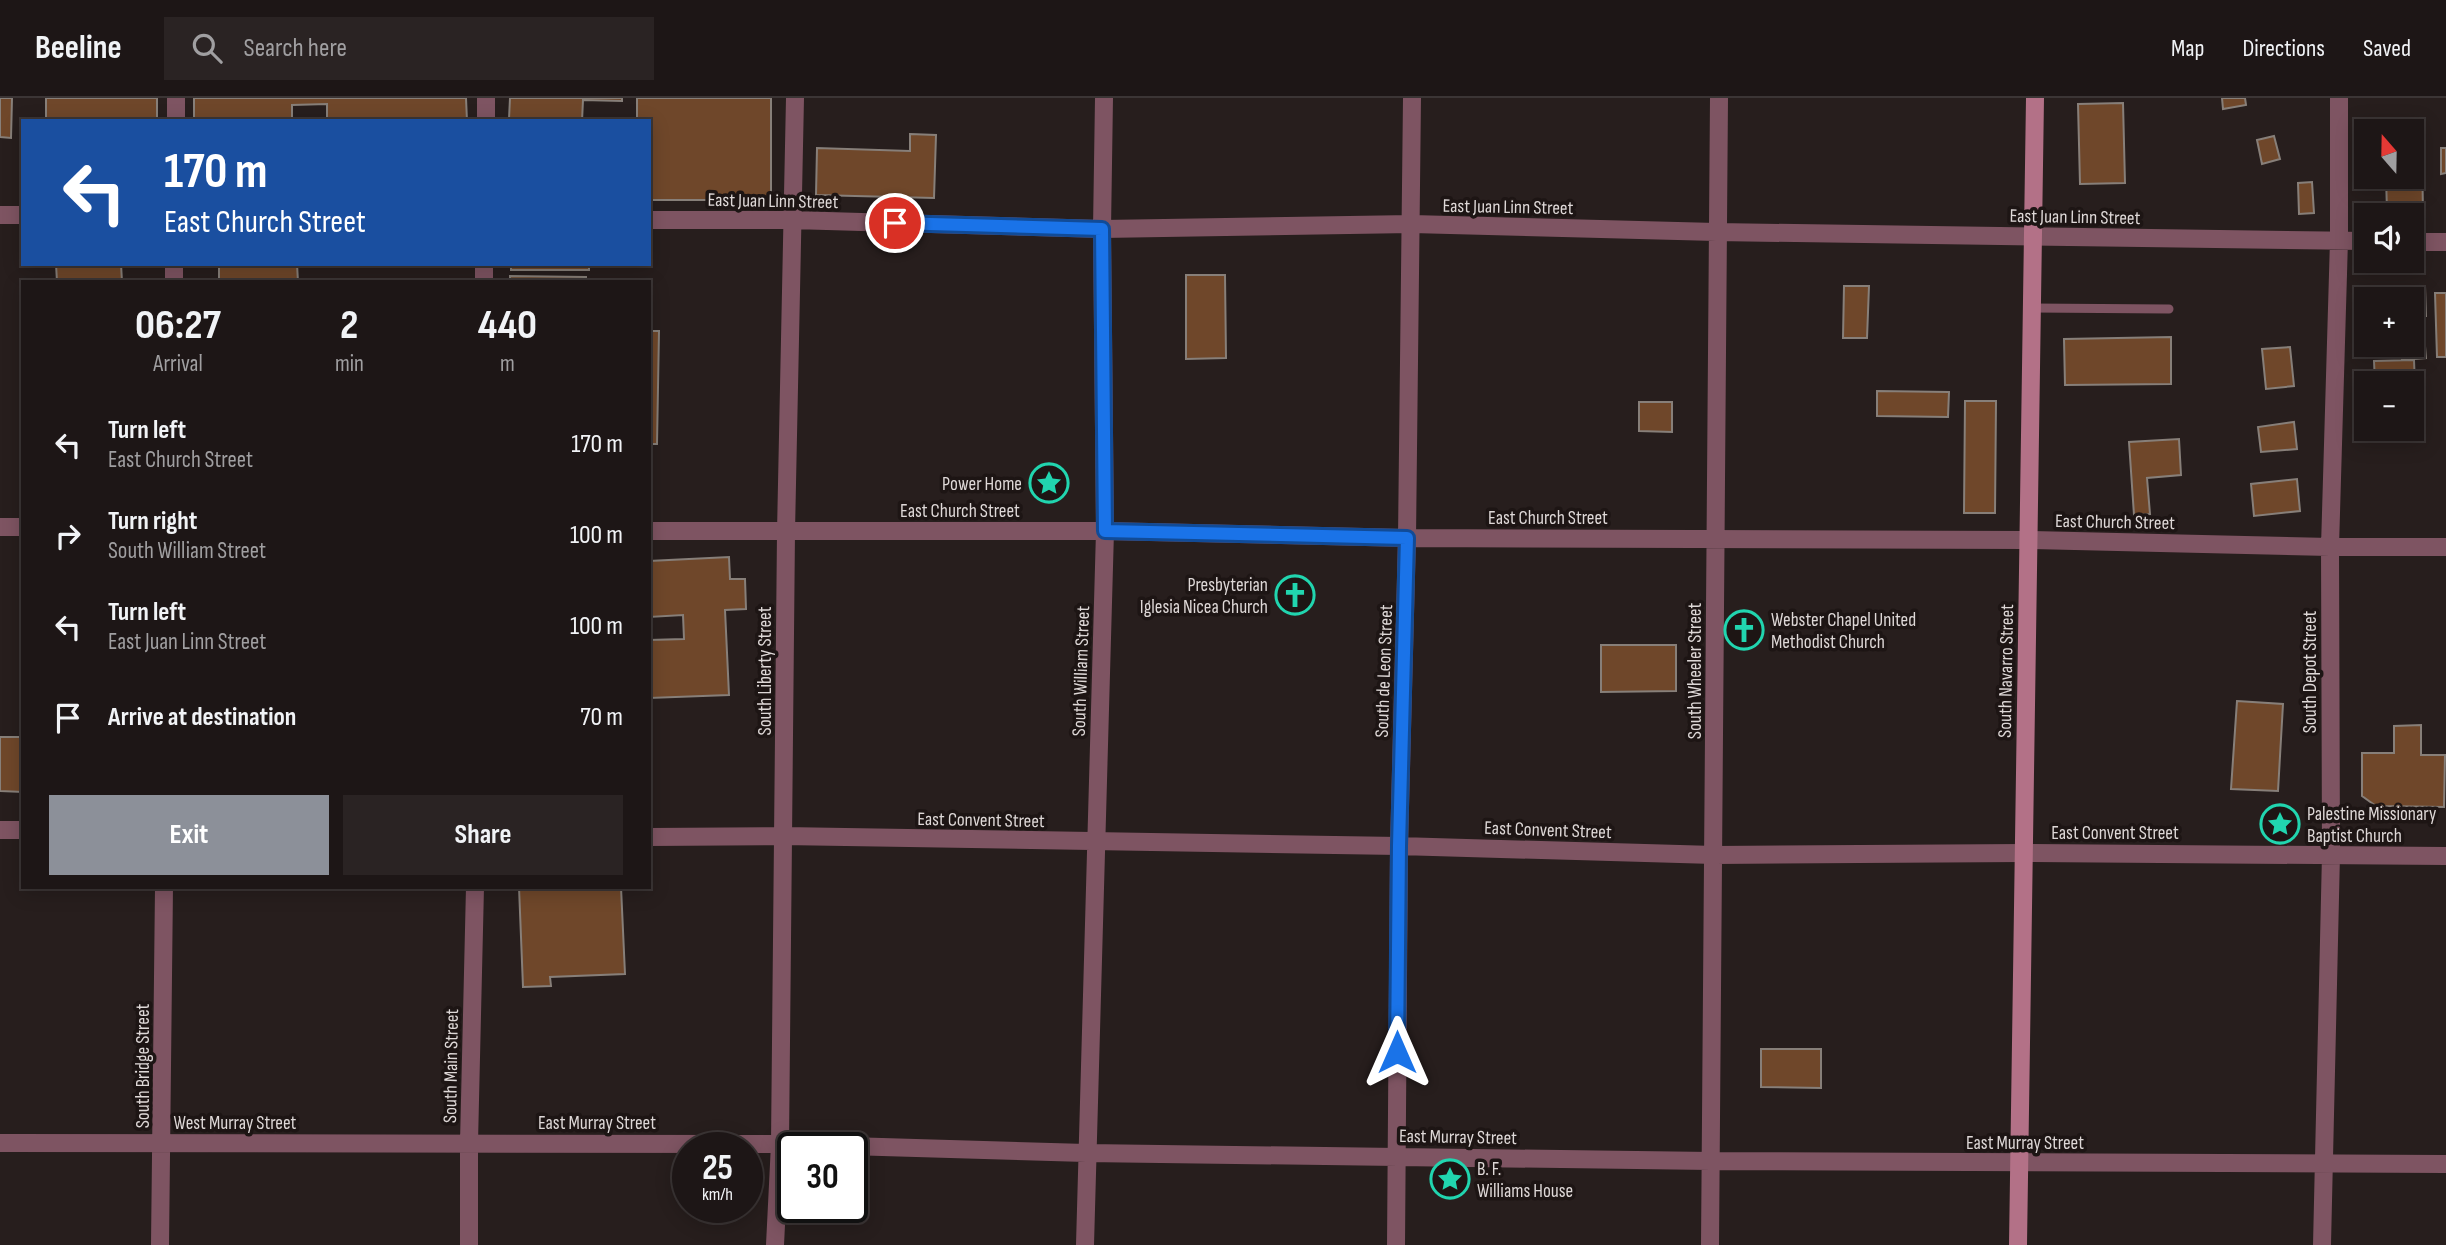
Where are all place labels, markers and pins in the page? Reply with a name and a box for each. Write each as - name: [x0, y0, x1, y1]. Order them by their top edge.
- pin: [865, 193, 925, 253]
- place icon: Power Home: [1028, 462, 1070, 504]
- place label: Power Home: [942, 473, 1022, 496]
- place label: Presbyterian Iglesia Nicea Church: [1140, 574, 1268, 619]
- church icon: Presbyterian Iglesia Nicea Church: [1274, 574, 1316, 616]
- church icon: Webster Chapel United Methodist Church: [1723, 609, 1765, 651]
- place label: Webster Chapel United Methodist Church: [1771, 609, 1916, 654]
- place icon: Palestine Missionary Baptist Church: [2259, 803, 2301, 845]
- place label: Palestine Missionary Baptist Church: [2307, 803, 2437, 848]
- place icon: B. F. Williams House: [1429, 1158, 1471, 1200]
- place label: B. F. Williams House: [1477, 1158, 1573, 1203]

